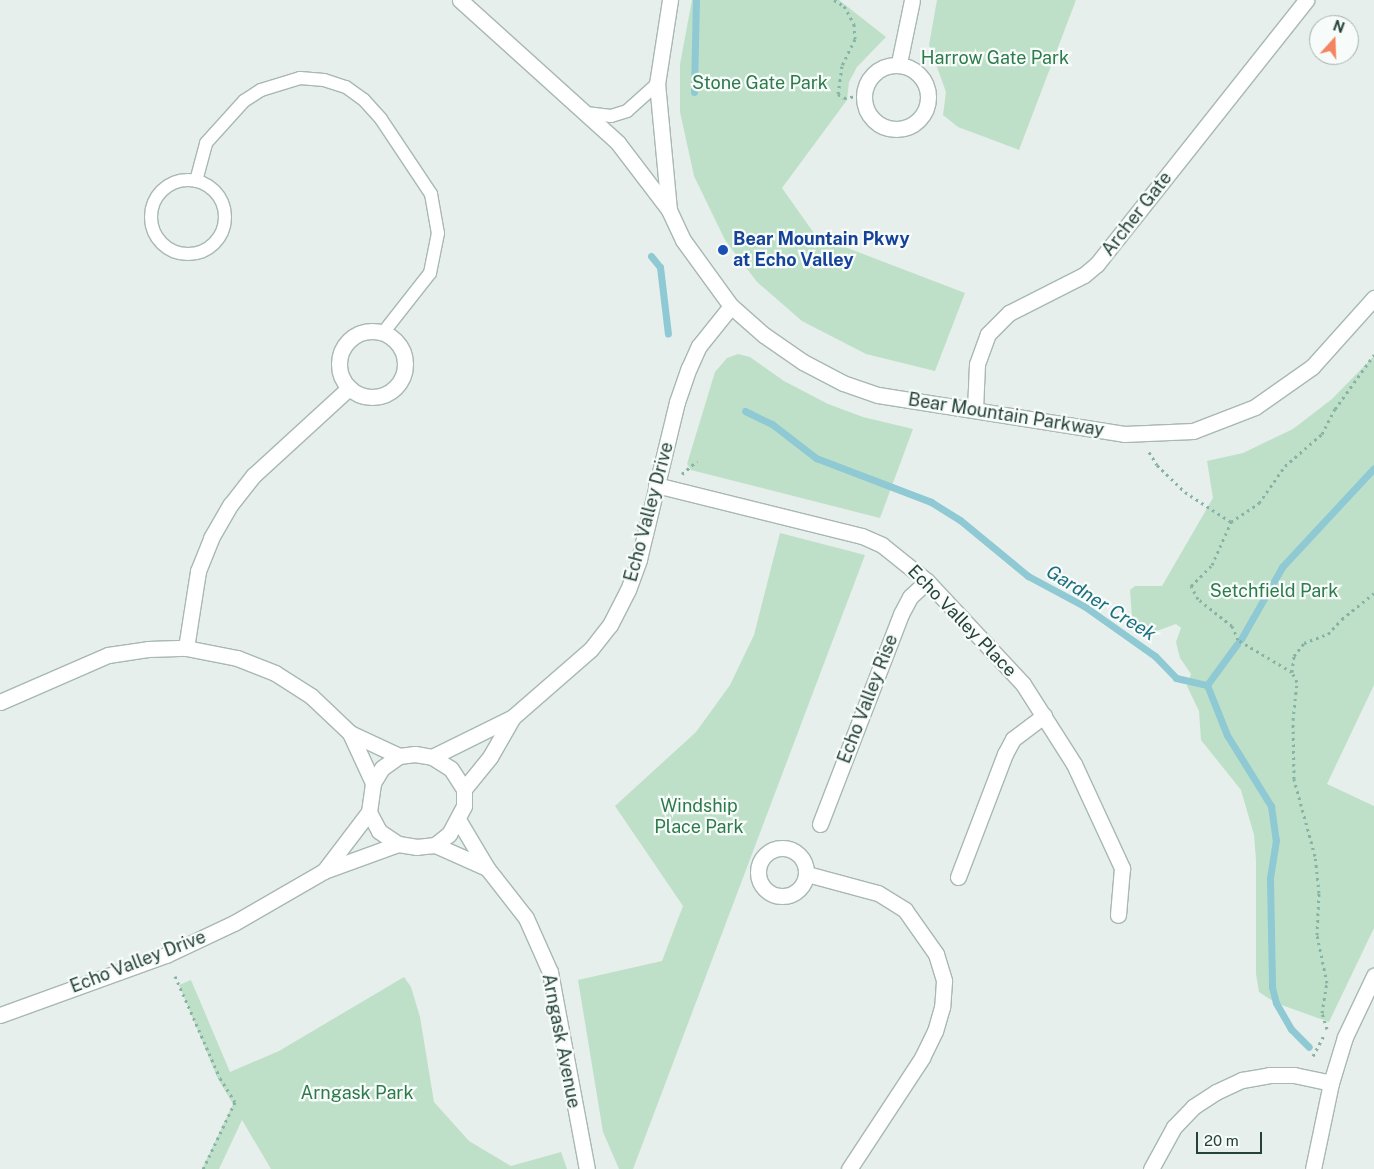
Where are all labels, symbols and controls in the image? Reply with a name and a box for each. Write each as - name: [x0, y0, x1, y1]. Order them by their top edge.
- north arrow: [1309, 15, 1359, 65]
- text: N: [1331, 17, 1347, 36]
- park label: Harrow Gate Park: [921, 47, 1069, 69]
- park label: Stone Gate Park: [692, 72, 828, 94]
- street label: Archer Gate: [1097, 168, 1177, 260]
- place label: Bear Mountain Pkwy at Echo Valley: [733, 229, 910, 272]
- marker: Bear Mountain Pkwy at Echo Valley: [717, 244, 729, 256]
- street label: Bear Mountain Parkway: [906, 389, 1106, 441]
- street label: Echo Valley Drive: [620, 440, 678, 584]
- street label: Echo Valley Place: [903, 560, 1021, 682]
- water label: Gardner Creek: [1042, 560, 1160, 646]
- park label: Setchfield Park: [1210, 580, 1338, 602]
- street label: Echo Valley Rise: [833, 631, 903, 767]
- park label: Windship Place Park: [654, 796, 744, 839]
- street label: Echo Valley Drive: [67, 926, 209, 998]
- street label: Arngask Avenue: [537, 972, 585, 1110]
- park label: Arngask Park: [301, 1082, 413, 1104]
- scale bar: [1199, 1122, 1265, 1154]
- text: 20 m: [1204, 1132, 1239, 1149]

